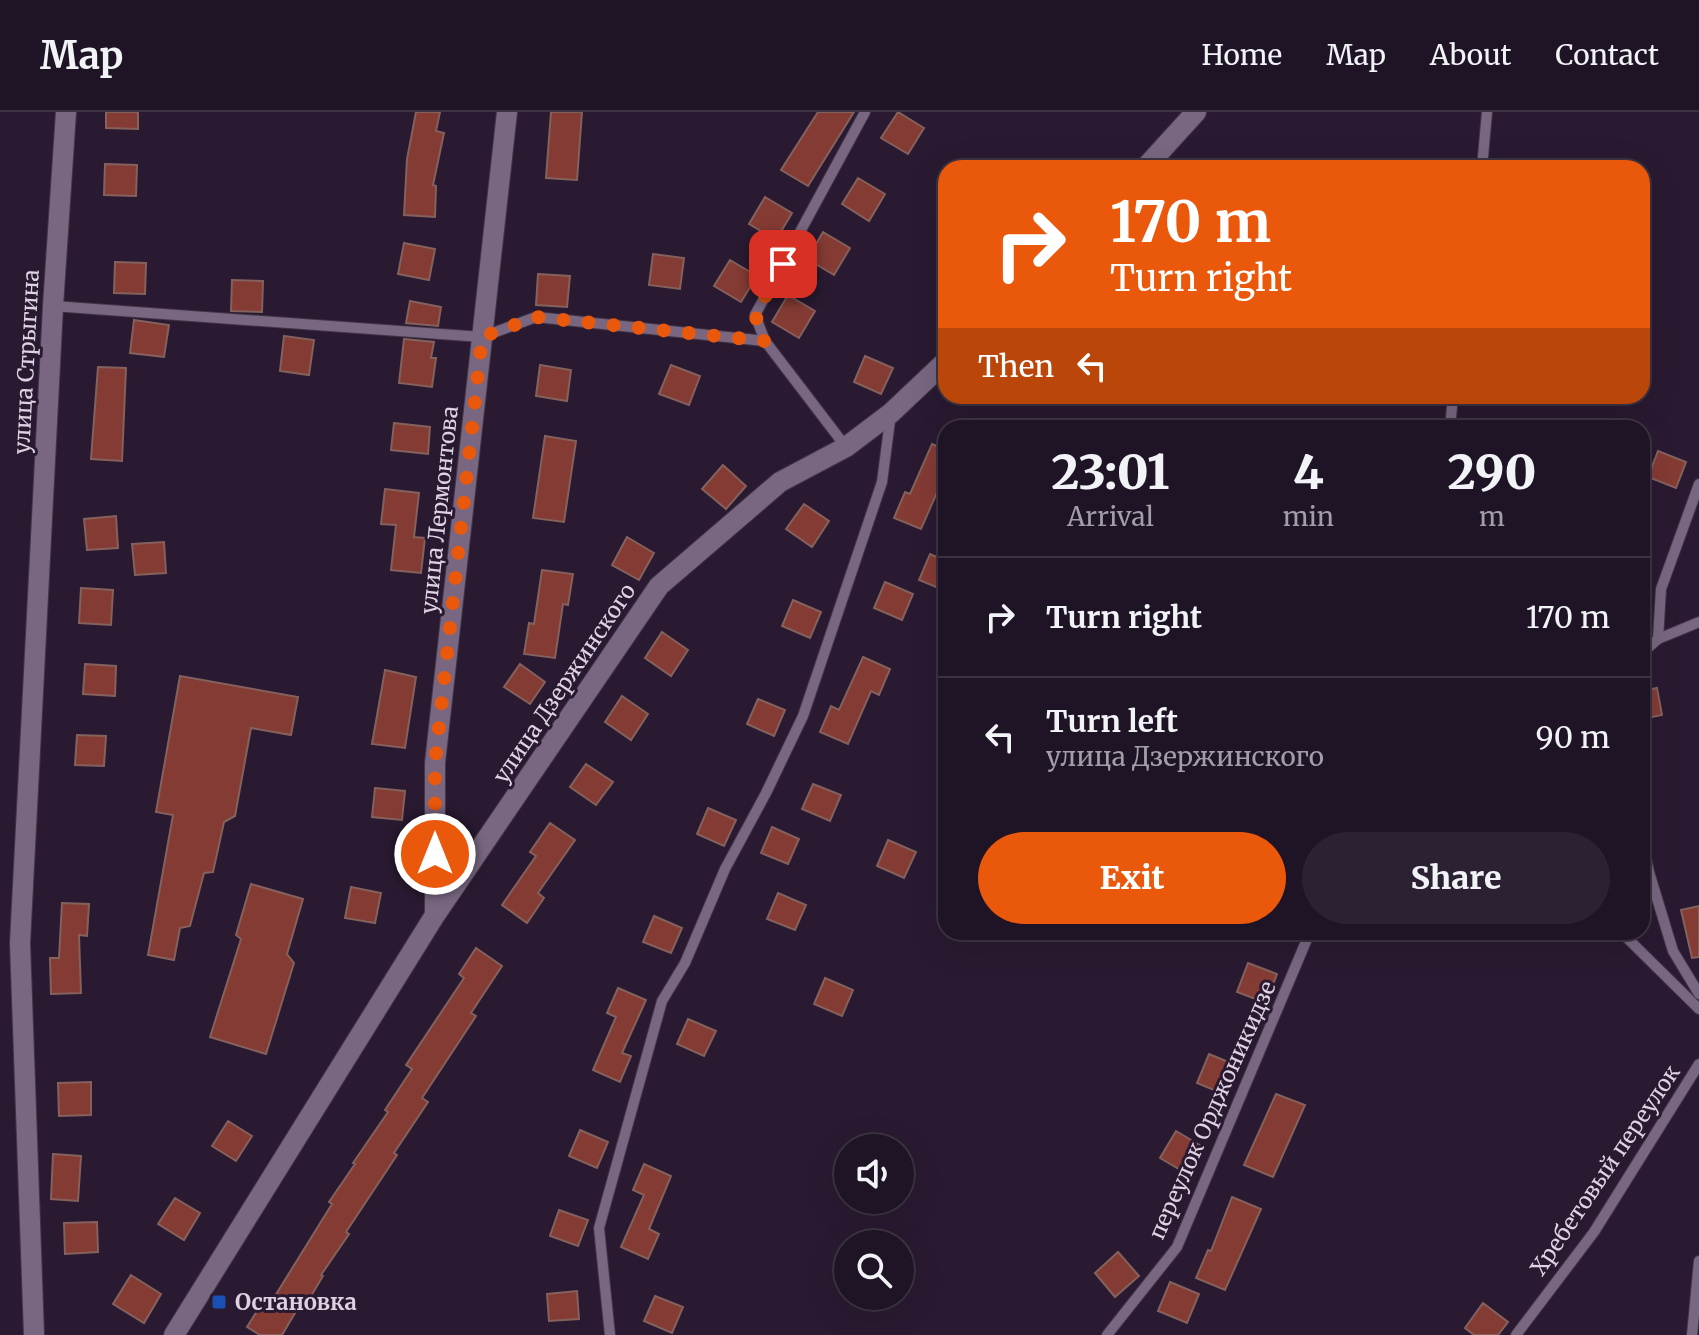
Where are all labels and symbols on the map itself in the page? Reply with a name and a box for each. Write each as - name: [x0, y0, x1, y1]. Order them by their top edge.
- pin: [749, 230, 817, 298]
- street label: улица Стрыгина: [7, 269, 45, 455]
- street label: улица Лермонтова: [414, 404, 464, 615]
- street label: улица Дзержинского: [487, 578, 641, 788]
- position arrow: [393, 812, 477, 896]
- street label: переулок Орджоникидзе: [1142, 977, 1282, 1243]
- street label: Хребетовый переулок: [1524, 1059, 1686, 1281]
- place label: Остановка: [235, 1288, 357, 1316]
- marker: Остановка: [210, 1293, 228, 1311]

